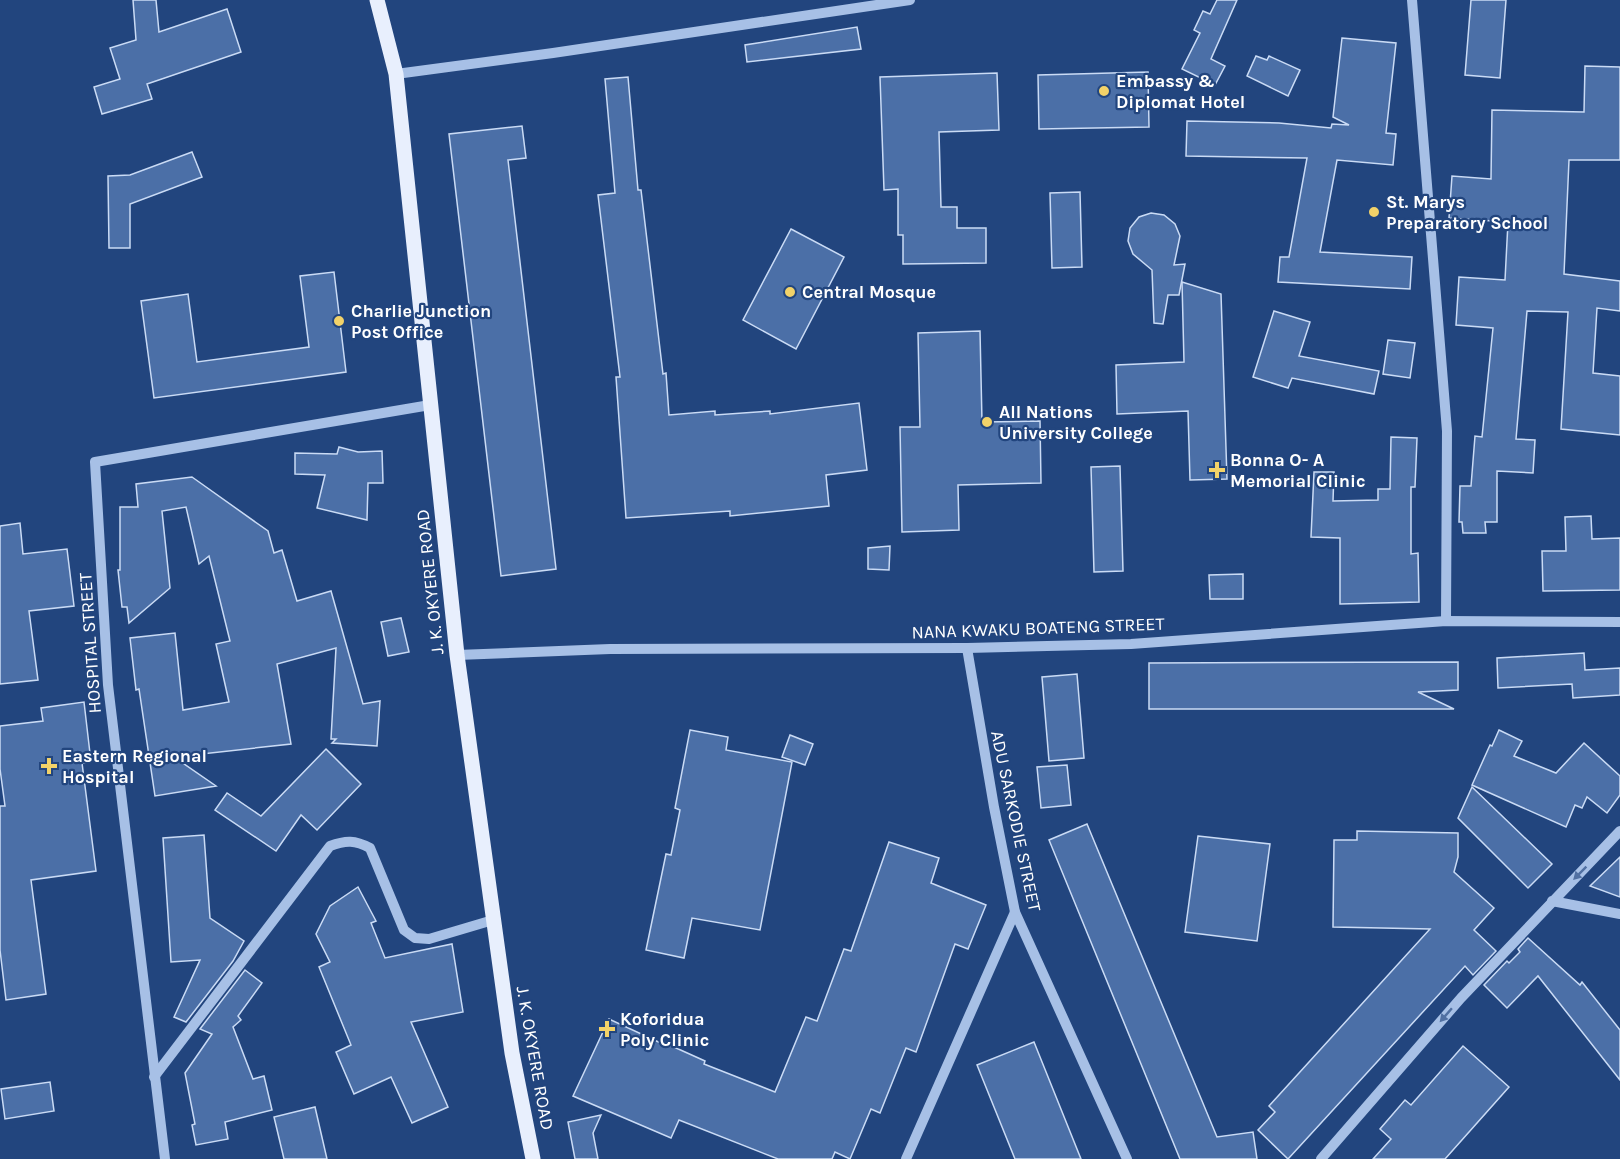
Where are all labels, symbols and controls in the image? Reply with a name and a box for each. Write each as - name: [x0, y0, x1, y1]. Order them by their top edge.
- place label: Embassy & Diplomat Hotel: [1116, 70, 1245, 113]
- marker: Embassy & Diplomat Hotel: [1097, 84, 1111, 98]
- place label: St. Marys Preparatory School: [1386, 191, 1548, 234]
- marker: St. Marys Preparatory School: [1367, 205, 1381, 219]
- place label: Central Mosque: [802, 281, 936, 303]
- marker: Central Mosque: [783, 285, 797, 299]
- place label: Charlie Junction Post Office: [351, 300, 491, 343]
- marker: Charlie Junction Post Office: [332, 314, 346, 328]
- place label: All Nations University College: [999, 401, 1153, 444]
- marker: All Nations University College: [980, 415, 994, 429]
- place label: Bonna O- A Memorial Clinic: [1230, 449, 1366, 492]
- marker: Bonna O- A Memorial Clinic: [1208, 461, 1226, 479]
- street label: J. K. OKYERE ROAD: [411, 508, 449, 656]
- street label: HOSPITAL STREET: [74, 572, 106, 714]
- street label: NANA KWAKU BOATENG STREET: [911, 613, 1165, 643]
- street label: ADU SARKODIE STREET: [986, 728, 1046, 914]
- place label: Eastern Regional Hospital: [62, 745, 207, 788]
- marker: Eastern Regional Hospital: [40, 757, 58, 775]
- one-way arrow: [1573, 866, 1587, 880]
- street label: J. K. OKYERE ROAD: [511, 984, 559, 1132]
- one-way arrow: [1440, 1007, 1453, 1022]
- place label: Koforidua Poly Clinic: [620, 1008, 709, 1051]
- marker: Koforidua Poly Clinic: [598, 1020, 616, 1038]

